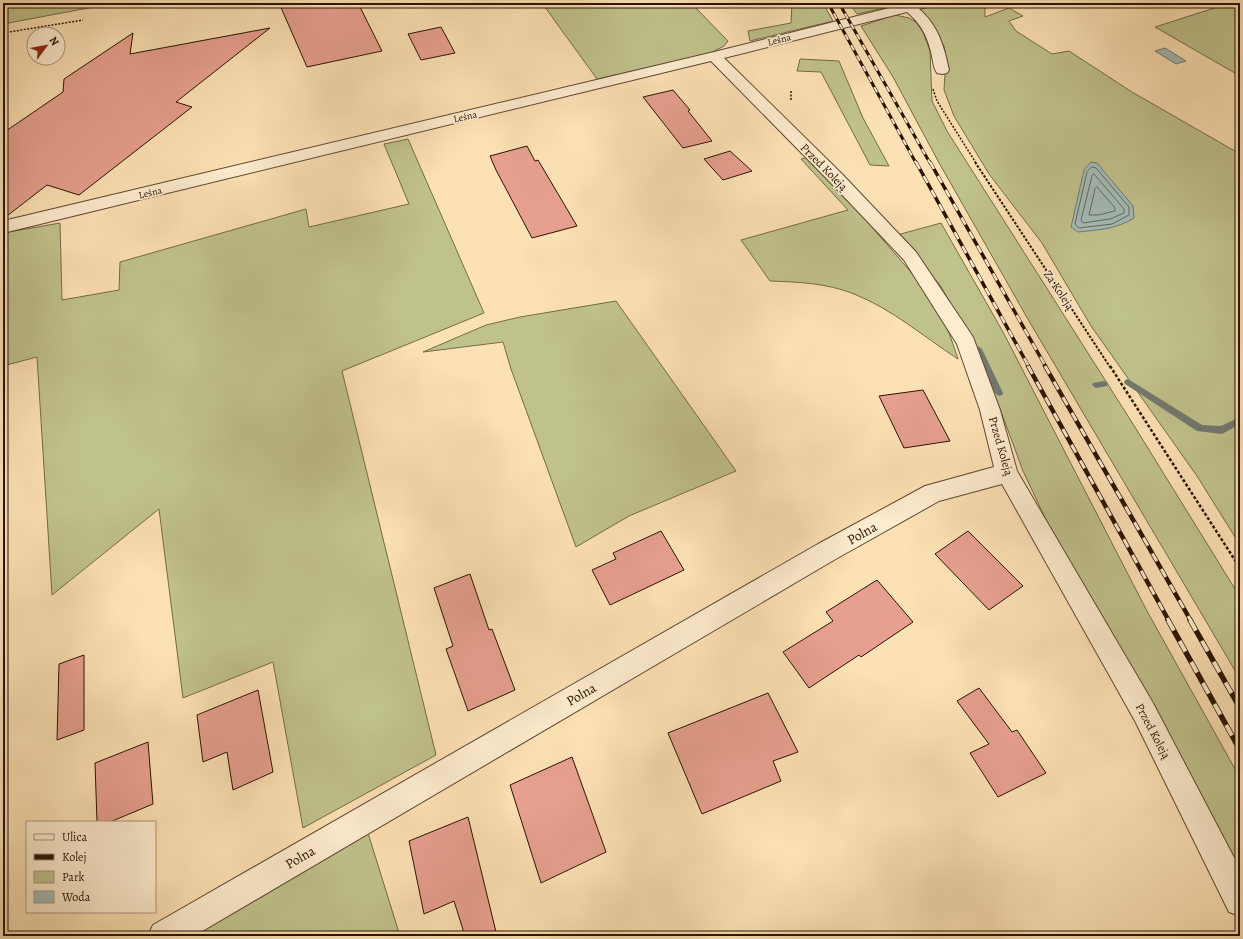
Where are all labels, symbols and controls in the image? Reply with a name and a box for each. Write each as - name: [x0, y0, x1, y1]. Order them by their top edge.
- north arrow: [26, 26, 66, 66]
- street label: Leśna: [766, 30, 793, 49]
- text: N: [46, 34, 63, 48]
- street label: Leśna: [452, 107, 478, 125]
- street label: Przed Koleją: [797, 140, 851, 194]
- street label: Leśna: [137, 183, 164, 202]
- street label: Za Koleją: [1040, 267, 1078, 313]
- street label: Przed Koleją: [985, 415, 1017, 478]
- street label: Polna: [844, 517, 881, 549]
- street label: Polna: [563, 678, 600, 711]
- street label: Przed Koleją: [1132, 700, 1175, 762]
- legend: [26, 821, 156, 913]
- text: Ulica: [62, 829, 87, 845]
- street label: Polna: [282, 841, 319, 874]
- text: Kolej: [62, 849, 86, 865]
- text: Park: [62, 869, 85, 885]
- text: Woda: [61, 889, 91, 905]

